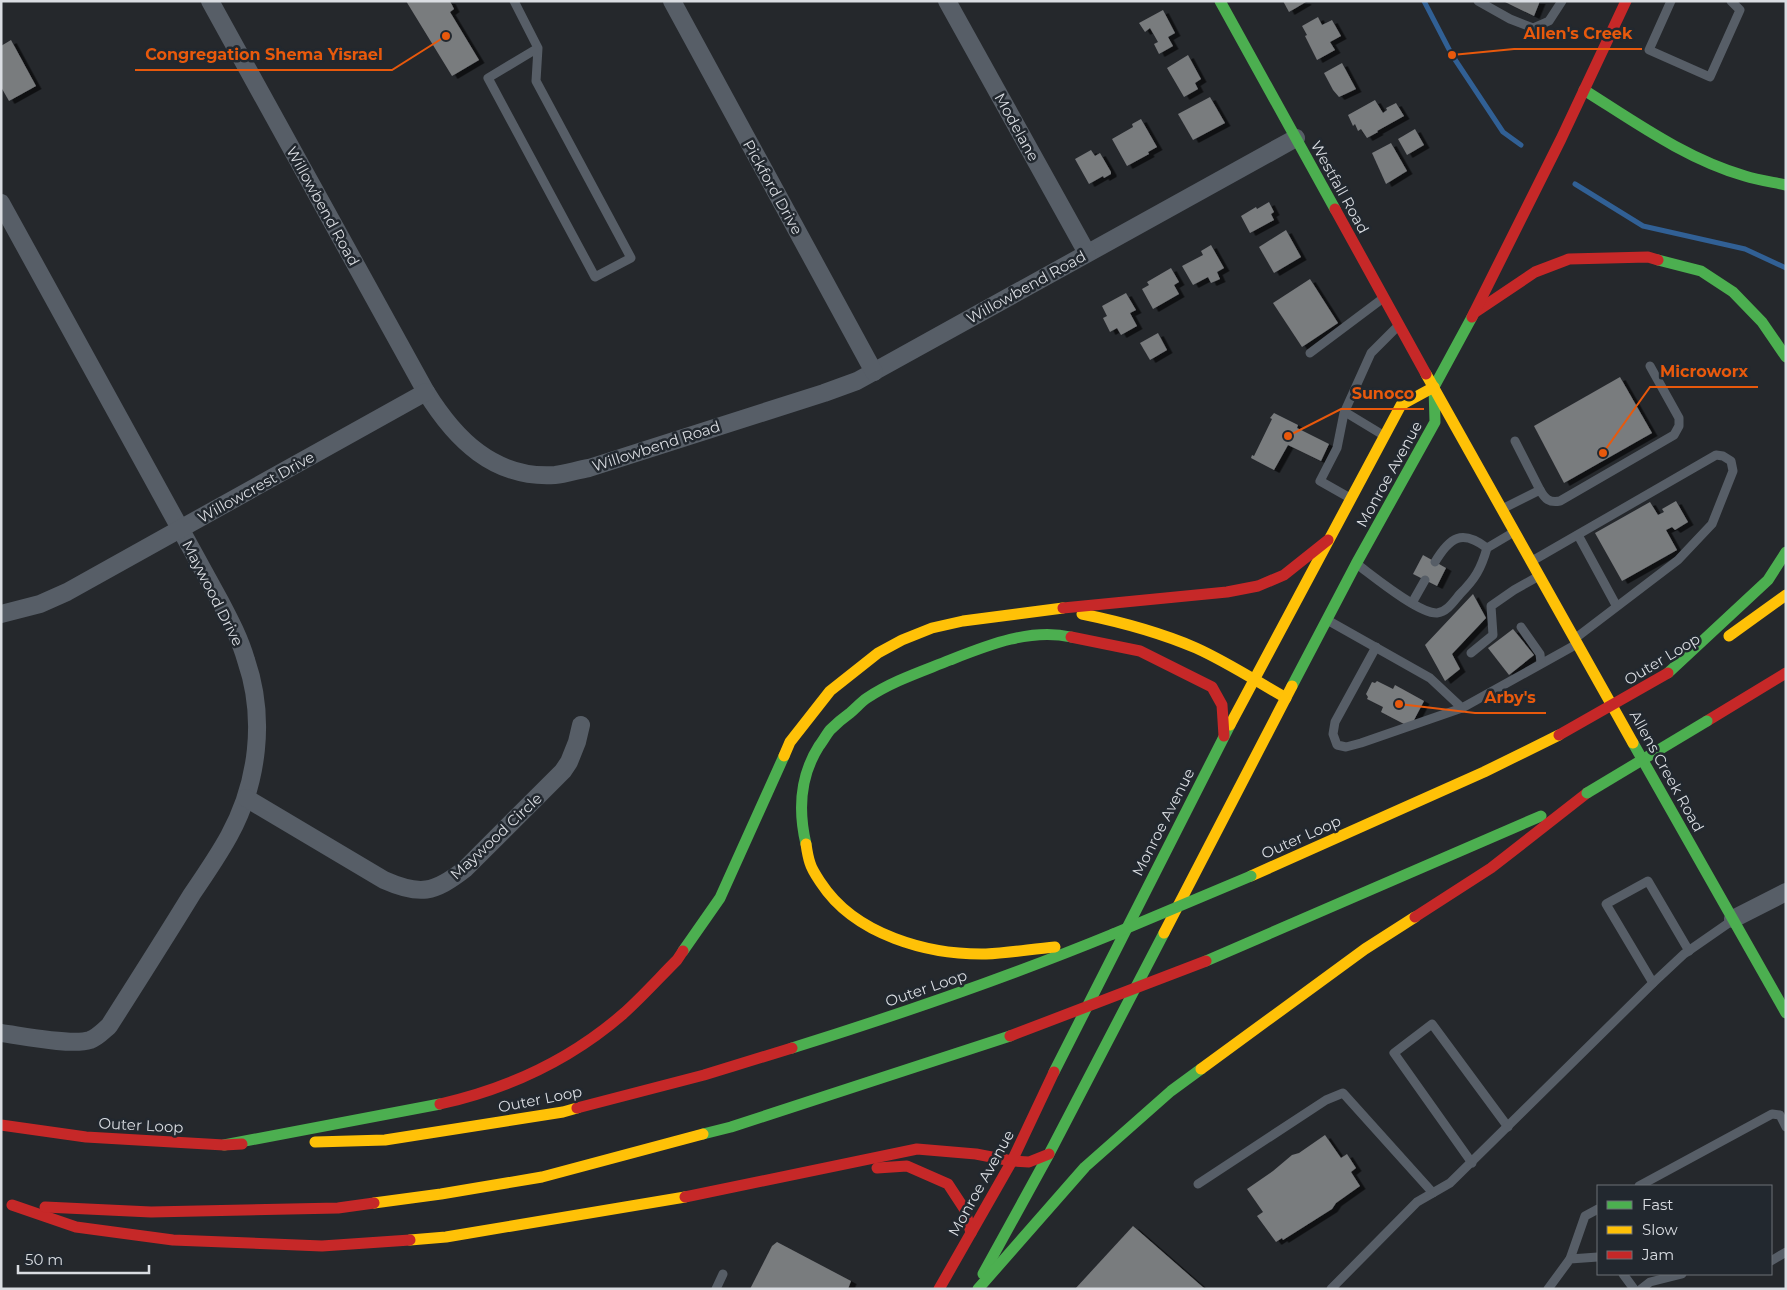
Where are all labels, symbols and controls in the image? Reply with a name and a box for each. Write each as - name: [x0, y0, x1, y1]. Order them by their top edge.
- callout: Allen's Creek: [1514, 18, 1642, 49]
- text: Allen's Creek: [1523, 24, 1633, 43]
- callout: Congregation Shema Yisrael: [135, 39, 392, 70]
- text: Congregation Shema Yisrael: [145, 45, 383, 64]
- street label: Modelane: [990, 90, 1044, 164]
- street label: Pickford Drive: [739, 136, 807, 238]
- street label: Westfall Road: [1307, 137, 1373, 237]
- street label: Willowbend Road: [282, 143, 364, 269]
- street label: Willowbend Road: [963, 246, 1089, 328]
- callout: Microworx: [1650, 356, 1758, 387]
- text: Microworx: [1660, 362, 1749, 381]
- callout: Sunoco: [1341, 378, 1424, 409]
- text: Sunoco: [1352, 384, 1414, 403]
- street label: Willowbend Road: [590, 416, 722, 476]
- street label: Monroe Avenue: [1352, 417, 1426, 531]
- street label: Willowcrest Drive: [194, 447, 318, 527]
- street label: Maywood Drive: [178, 537, 248, 649]
- street label: Outer Loop: [1621, 629, 1703, 689]
- callout: Arby's: [1475, 682, 1546, 713]
- text: Arby's: [1483, 688, 1536, 707]
- street label: Allens Creek Road: [1626, 707, 1708, 835]
- street label: Monroe Avenue: [1128, 765, 1198, 879]
- street label: Maywood Circle: [446, 789, 546, 883]
- street label: Outer Loop: [1258, 811, 1344, 863]
- street label: Outer Loop: [883, 965, 969, 1011]
- street label: Outer Loop: [496, 1082, 584, 1116]
- street label: Outer Loop: [98, 1113, 184, 1137]
- street label: Monroe Avenue: [944, 1126, 1018, 1240]
- legend: [1597, 1185, 1772, 1275]
- text: Fast: [1642, 1195, 1673, 1214]
- text: Slow: [1642, 1220, 1678, 1239]
- scale bar: [18, 1242, 149, 1274]
- text: Jam: [1641, 1245, 1674, 1264]
- text: 50 m: [25, 1250, 63, 1269]

